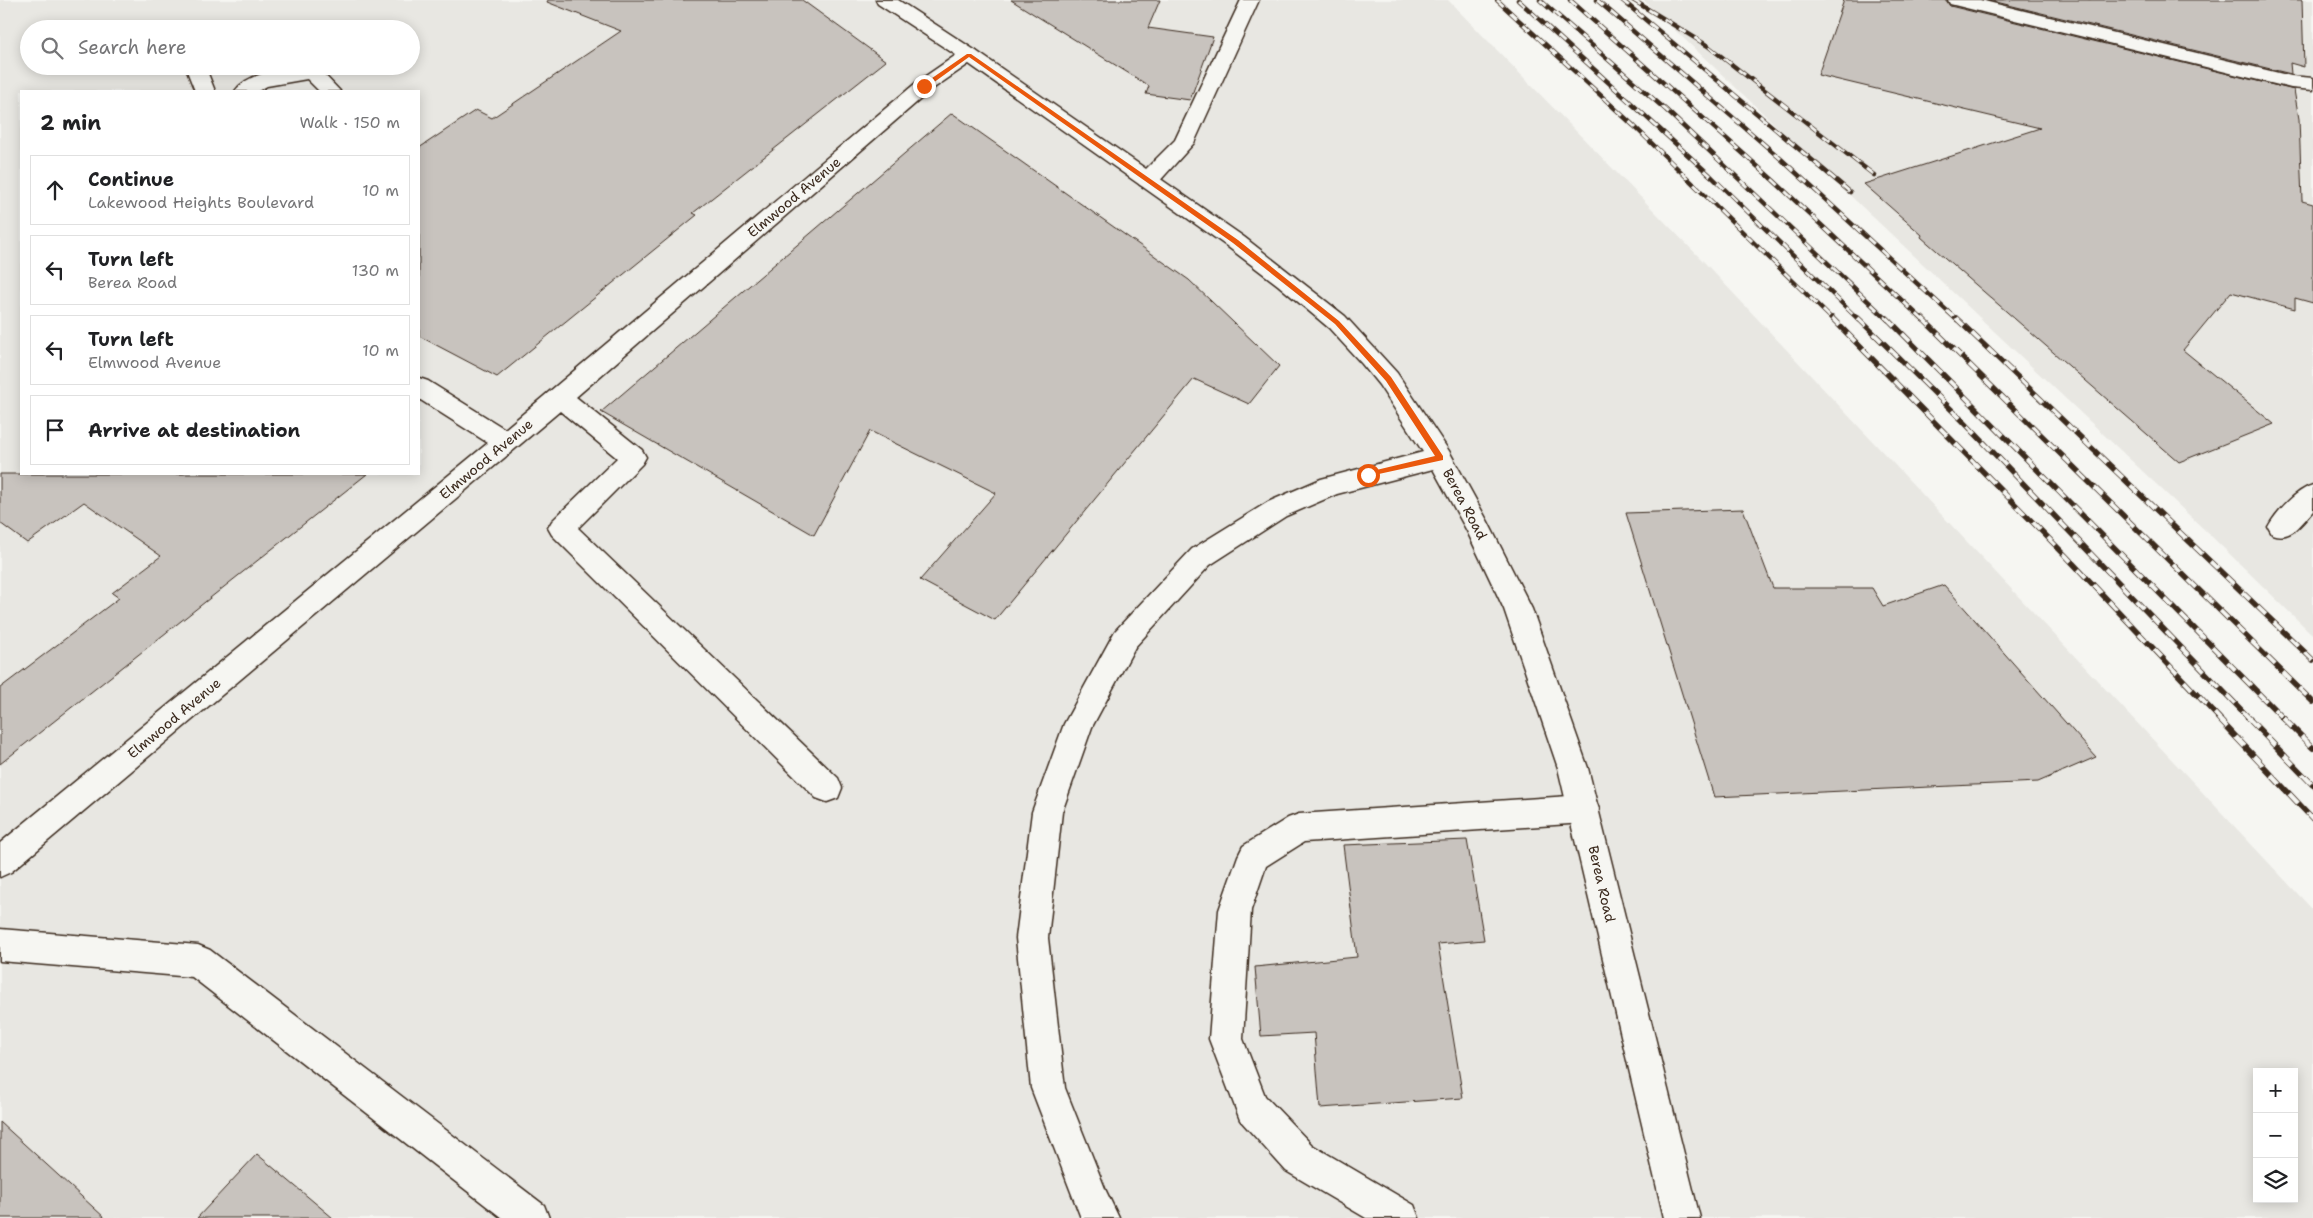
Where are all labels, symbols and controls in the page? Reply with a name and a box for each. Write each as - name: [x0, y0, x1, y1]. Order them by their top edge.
- search box: [20, 20, 420, 75]
- icon: search: [38, 34, 66, 62]
- text: Search here: [78, 35, 187, 60]
- route end: [913, 75, 936, 98]
- text: 2 min: [40, 109, 101, 137]
- text: Walk · 150 m: [299, 112, 400, 133]
- street label: Elmwood Avenue: [744, 153, 845, 241]
- text: Continue: [88, 167, 174, 192]
- icon: ahead: [41, 176, 69, 204]
- text: 10 m: [362, 180, 399, 201]
- text: Lakewood Heights Boulevard: [88, 192, 314, 213]
- text: Turn left: [88, 247, 174, 272]
- icon: left: [41, 256, 69, 284]
- text: 130 m: [352, 260, 399, 281]
- text: Berea Road: [88, 272, 177, 293]
- text: Turn left: [88, 327, 174, 352]
- icon: left: [41, 336, 69, 364]
- text: 10 m: [362, 340, 399, 361]
- text: Elmwood Avenue: [88, 352, 221, 373]
- street label: Elmwood Avenue: [436, 415, 537, 503]
- icon: arrive: [41, 416, 69, 444]
- text: Arrive at destination: [88, 418, 300, 443]
- route start: [1357, 464, 1380, 487]
- street label: Berea Road: [1439, 465, 1491, 543]
- street label: Elmwood Avenue: [124, 674, 225, 762]
- street label: Berea Road: [1584, 844, 1620, 924]
- map controls: [2253, 1068, 2298, 1203]
- button: +: [2253, 1068, 2298, 1113]
- button: −: [2253, 1113, 2298, 1158]
- button: layers: [2253, 1158, 2298, 1203]

